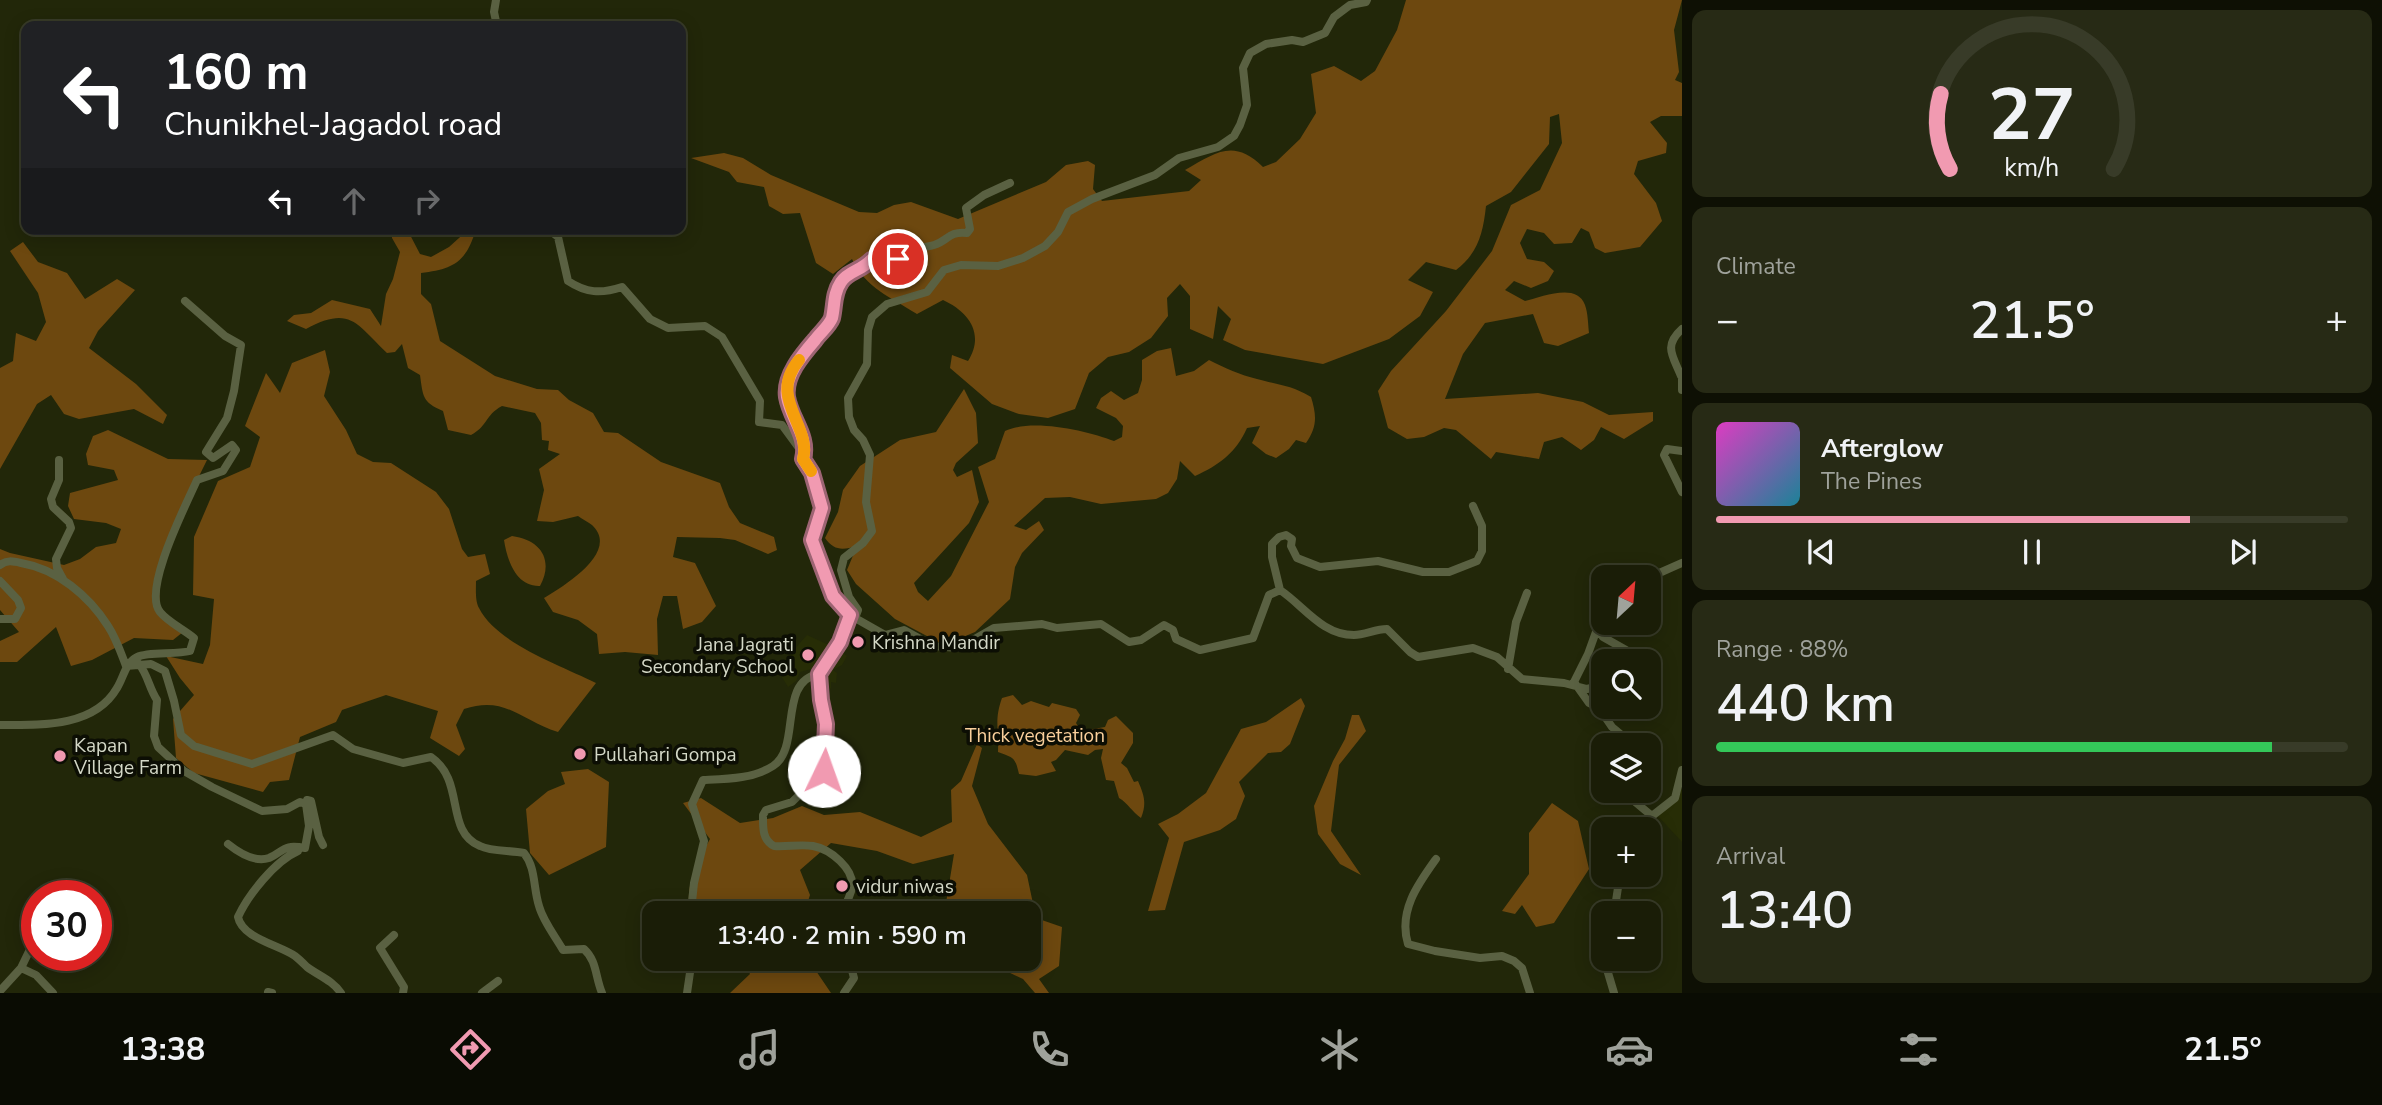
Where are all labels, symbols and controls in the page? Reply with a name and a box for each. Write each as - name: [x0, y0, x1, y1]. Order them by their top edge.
- text: 160 m: [164, 39, 308, 106]
- icon: left: [49, 49, 140, 140]
- text: 27: [1988, 66, 2076, 166]
- text: Chunikhel-Jagadol road: [164, 103, 502, 146]
- text: km/h: [2004, 151, 2060, 185]
- icon: left: [262, 182, 300, 220]
- icon: ahead: [335, 182, 373, 220]
- icon: right: [408, 182, 446, 220]
- pin: [868, 229, 928, 289]
- icon: arrive: [879, 240, 917, 278]
- text: Climate: [1716, 251, 1796, 282]
- text: 21.5°: [1969, 285, 2095, 356]
- text: −: [1716, 295, 1739, 346]
- text: +: [2325, 295, 2348, 346]
- text: Afterglow: [1821, 431, 1944, 466]
- text: The Pines: [1821, 466, 1922, 497]
- icon: previous: [1802, 533, 1840, 571]
- icon: pause: [2013, 533, 2051, 571]
- icon: next: [2224, 533, 2262, 571]
- north arrow: [1591, 565, 1661, 635]
- map controls: [1591, 565, 1661, 971]
- place label: Krishna Mandir: [872, 630, 1000, 656]
- place label: Jana Jagrati Secondary School: [641, 632, 794, 680]
- marker: Krishna Mandir: [850, 634, 866, 650]
- text: Range · 88%: [1716, 634, 1848, 665]
- marker: Jana Jagrati Secondary School: [800, 647, 816, 663]
- button: search: [1591, 649, 1661, 719]
- text: 440 km: [1716, 668, 1895, 739]
- park label: Thick vegetation: [965, 723, 1105, 749]
- place label: Kapan Village Farm: [73, 733, 182, 781]
- button: layers: [1591, 733, 1661, 803]
- position arrow: [787, 734, 861, 808]
- place label: Pullahari Gompa: [594, 742, 737, 768]
- marker: Pullahari Gompa: [572, 746, 588, 762]
- marker: Kapan Village Farm: [52, 748, 68, 764]
- button: +: [1591, 817, 1661, 887]
- text: Arrival: [1716, 841, 1785, 872]
- place label: vidur niwas: [856, 874, 954, 900]
- text: 13:40: [1716, 875, 1853, 946]
- marker: vidur niwas: [834, 878, 850, 894]
- speed limit sign: 30: [21, 880, 112, 971]
- button: −: [1591, 901, 1661, 971]
- text: 13:40 · 2 min · 590 m: [716, 918, 967, 953]
- icon: directions: [446, 1025, 495, 1074]
- icon: music: [735, 1025, 784, 1074]
- icon: phone: [1025, 1025, 1074, 1074]
- icon: climate: [1315, 1025, 1364, 1074]
- icon: car: [1605, 1025, 1654, 1074]
- icon: filters: [1894, 1025, 1943, 1074]
- text: 13:38: [120, 1028, 205, 1071]
- text: 21.5°: [2184, 1028, 2262, 1071]

